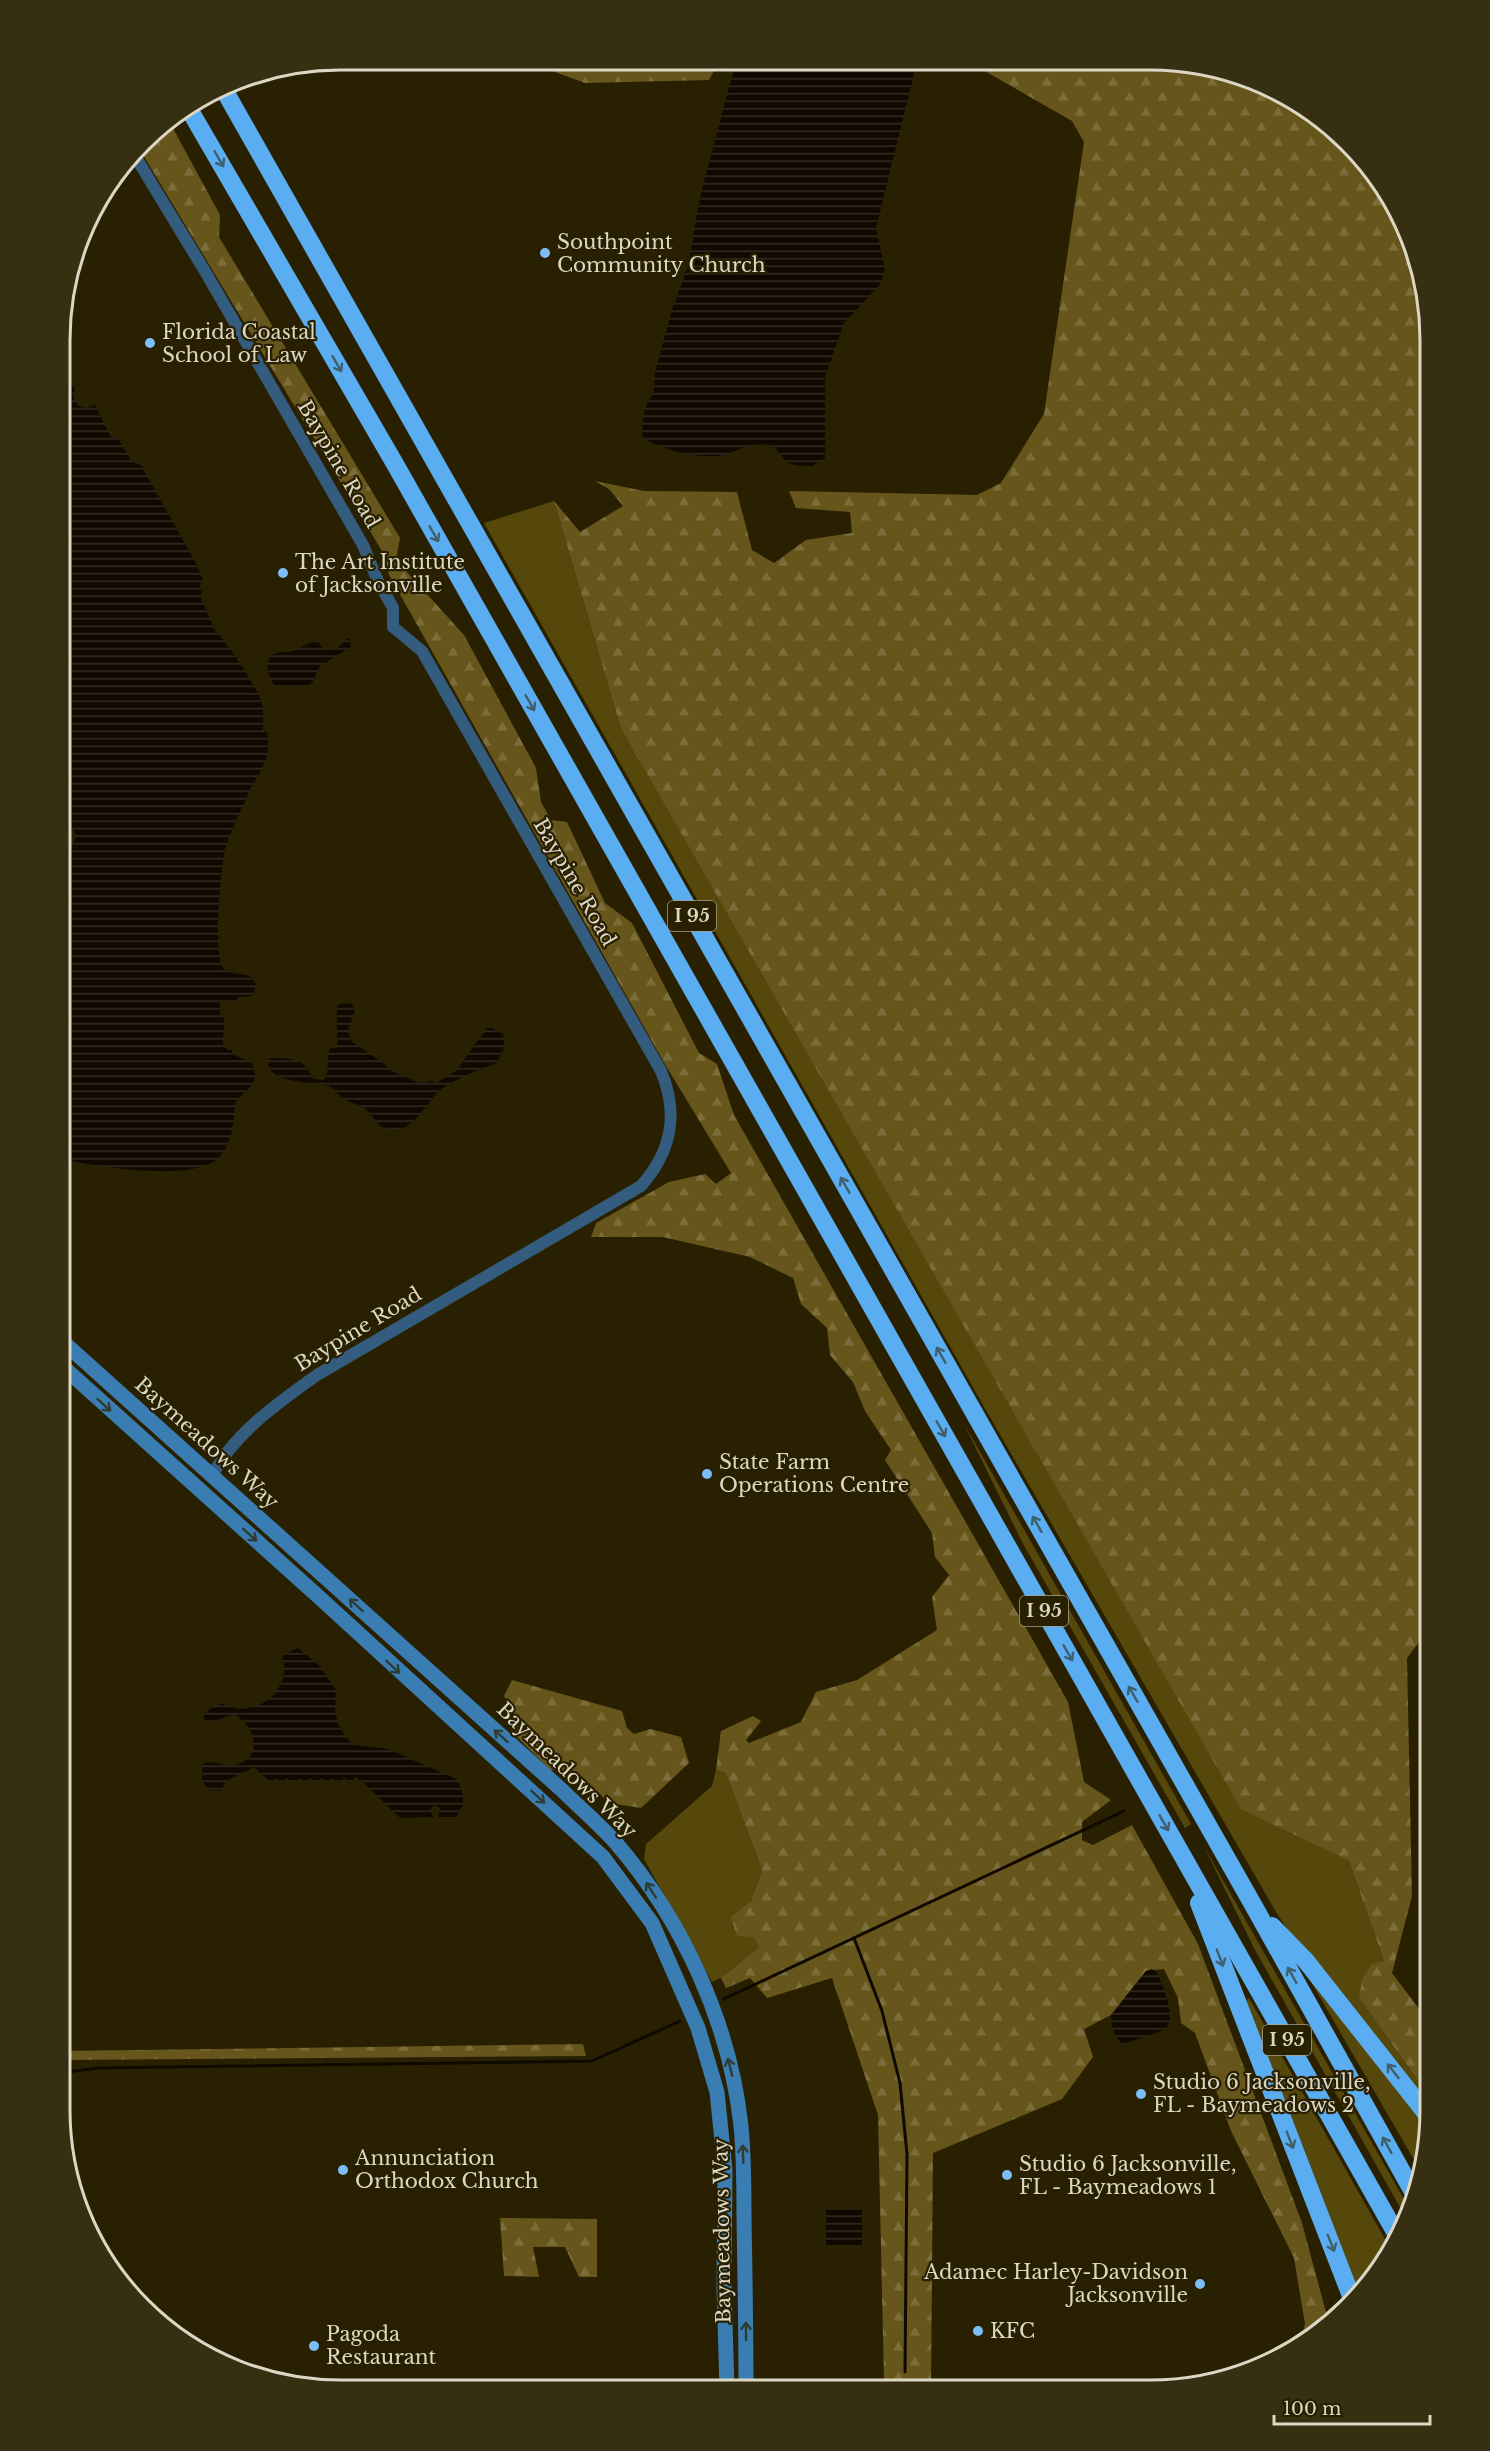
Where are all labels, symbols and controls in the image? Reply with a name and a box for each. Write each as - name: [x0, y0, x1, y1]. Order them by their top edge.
- one-way arrow: [213, 150, 225, 167]
- place label: Southpoint Community Church: [557, 230, 766, 277]
- marker: Southpoint Community Church: [538, 246, 552, 260]
- place label: Florida Coastal School of Law: [162, 320, 316, 367]
- marker: Florida Coastal School of Law: [143, 336, 157, 350]
- one-way arrow: [332, 355, 344, 372]
- street label: Baypine Road: [293, 396, 385, 532]
- one-way arrow: [429, 524, 440, 542]
- place label: The Art Institute of Jacksonville: [295, 550, 465, 597]
- marker: The Art Institute of Jacksonville: [276, 566, 290, 580]
- one-way arrow: [524, 694, 536, 711]
- street label: Baypine Road: [529, 814, 621, 950]
- road number: I 95: [668, 901, 716, 931]
- one-way arrow: [839, 1177, 851, 1194]
- street label: Baypine Road: [290, 1282, 426, 1376]
- one-way arrow: [935, 1346, 946, 1364]
- street label: Baymeadows Way: [130, 1372, 284, 1514]
- one-way arrow: [96, 1398, 111, 1412]
- one-way arrow: [935, 1420, 947, 1437]
- place label: State Farm Operations Centre: [719, 1450, 909, 1497]
- marker: State Farm Operations Centre: [700, 1467, 714, 1481]
- one-way arrow: [1031, 1516, 1043, 1533]
- one-way arrow: [242, 1528, 257, 1542]
- road number: I 95: [1020, 1596, 1068, 1626]
- one-way arrow: [349, 1598, 364, 1612]
- one-way arrow: [1062, 1644, 1074, 1661]
- one-way arrow: [386, 1659, 401, 1674]
- one-way arrow: [1127, 1686, 1139, 1703]
- street label: Baymeadows Way: [492, 1697, 642, 1843]
- one-way arrow: [494, 1729, 509, 1743]
- one-way arrow: [531, 1790, 546, 1804]
- one-way arrow: [1158, 1814, 1170, 1831]
- one-way arrow: [644, 1882, 657, 1899]
- one-way arrow: [1215, 1949, 1226, 1967]
- one-way arrow: [1286, 1967, 1298, 1984]
- road number: I 95: [1263, 2025, 1311, 2055]
- one-way arrow: [724, 2058, 736, 2077]
- one-way arrow: [1387, 2063, 1400, 2079]
- place label: Studio 6 Jacksonville, FL - Baymeadows 2: [1153, 2070, 1370, 2117]
- marker: Studio 6 Jacksonville, FL - Baymeadows 2: [1134, 2087, 1148, 2101]
- one-way arrow: [1286, 2131, 1297, 2149]
- one-way arrow: [1381, 2137, 1393, 2154]
- street label: Baymeadows Way: [708, 2138, 736, 2324]
- one-way arrow: [737, 2145, 748, 2165]
- place label: Annunciation Orthodox Church: [354, 2146, 539, 2193]
- place label: Studio 6 Jacksonville, FL - Baymeadows 1: [1019, 2152, 1236, 2199]
- marker: Annunciation Orthodox Church: [336, 2163, 350, 2177]
- marker: Studio 6 Jacksonville, FL - Baymeadows 1: [1000, 2168, 1014, 2182]
- one-way arrow: [1326, 2233, 1337, 2252]
- place label: Adamec Harley-Davidson Jacksonville: [923, 2260, 1188, 2307]
- marker: Adamec Harley-Davidson Jacksonville: [1193, 2277, 1207, 2291]
- place label: KFC: [990, 2319, 1035, 2343]
- place label: Pagoda Restaurant: [326, 2322, 437, 2369]
- one-way arrow: [740, 2322, 752, 2342]
- marker: KFC: [971, 2324, 985, 2338]
- marker: Pagoda Restaurant: [307, 2339, 321, 2353]
- scale bar: [1274, 2388, 1430, 2426]
- text: 100 m: [1283, 2398, 1341, 2420]

